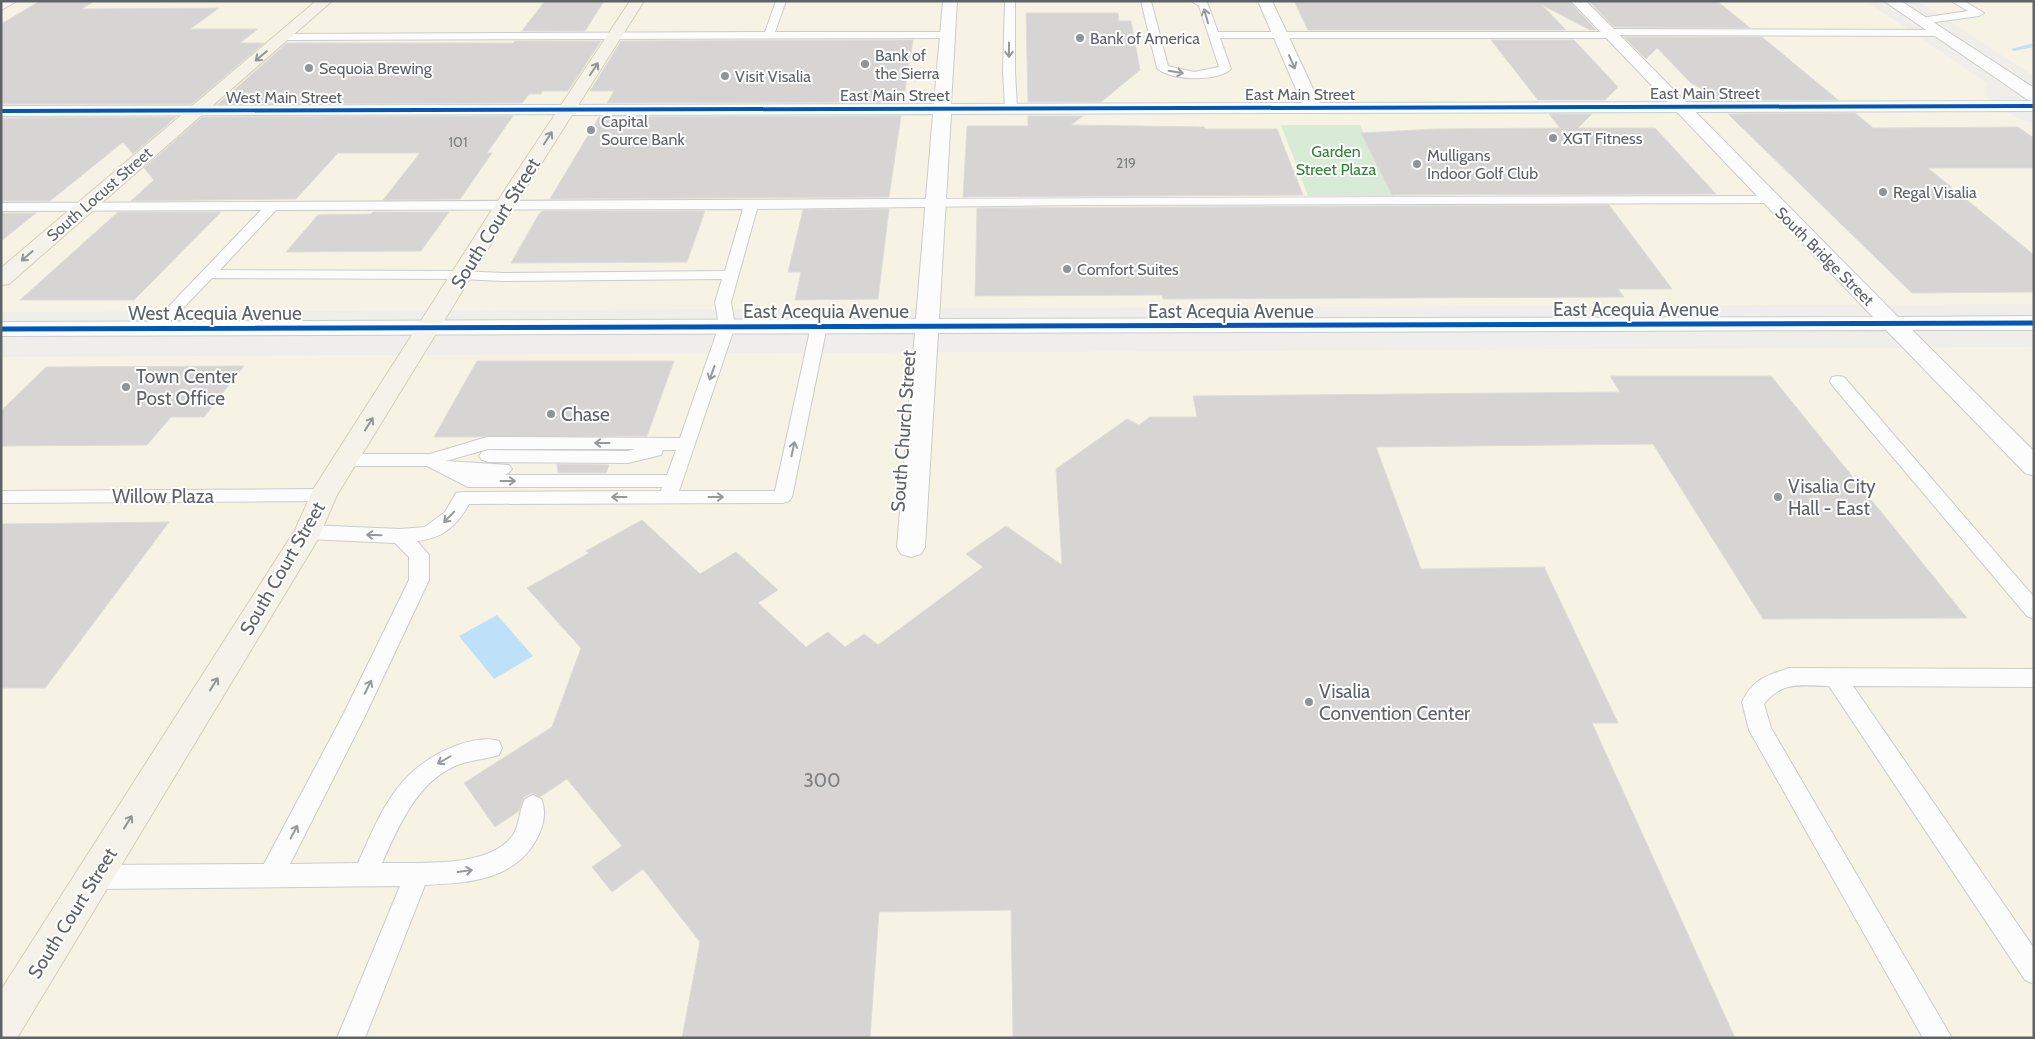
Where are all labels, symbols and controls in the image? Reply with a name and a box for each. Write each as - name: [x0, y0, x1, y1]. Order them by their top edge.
- one-way arrow: [1201, 8, 1211, 24]
- place label: Bank of America: [1090, 29, 1200, 48]
- marker: Bank of America: [1074, 32, 1086, 44]
- one-way arrow: [1004, 42, 1014, 58]
- place label: Bank of the Sierra: [875, 46, 940, 83]
- one-way arrow: [255, 50, 268, 61]
- one-way arrow: [1288, 54, 1298, 69]
- marker: Bank of the Sierra: [859, 58, 871, 70]
- place label: Sequoia Brewing: [319, 59, 433, 78]
- marker: Sequoia Brewing: [303, 62, 315, 74]
- one-way arrow: [588, 62, 599, 76]
- place label: Visit Visalia: [735, 67, 811, 86]
- one-way arrow: [1168, 67, 1184, 77]
- marker: Visit Visalia: [719, 70, 731, 82]
- street label: East Main Street: [1650, 84, 1761, 103]
- street label: East Main Street: [1245, 85, 1356, 104]
- street label: East Main Street: [840, 86, 951, 105]
- street label: West Main Street: [226, 88, 343, 107]
- place label: Capital Source Bank: [601, 112, 685, 149]
- marker: Capital Source Bank: [585, 124, 597, 136]
- place label: XGT Fitness: [1563, 129, 1643, 148]
- one-way arrow: [543, 131, 554, 145]
- marker: XGT Fitness: [1547, 132, 1559, 144]
- house number: 101: [449, 133, 467, 151]
- park label: Garden Street Plaza: [1296, 142, 1377, 179]
- street label: South Locust Street: [43, 143, 156, 245]
- place label: Mulligans Indoor Golf Club: [1427, 146, 1538, 183]
- street label: South Court Street: [446, 153, 545, 293]
- house number: 219: [1116, 154, 1136, 172]
- marker: Mulligans Indoor Golf Club: [1411, 158, 1423, 170]
- place label: Regal Visalia: [1893, 183, 1977, 202]
- marker: Regal Visalia: [1877, 186, 1889, 198]
- street label: South Bridge Street: [1771, 203, 1878, 310]
- one-way arrow: [21, 251, 34, 262]
- place label: Comfort Suites: [1077, 260, 1179, 279]
- marker: Comfort Suites: [1061, 263, 1073, 275]
- street label: East Acequia Avenue: [1553, 298, 1719, 321]
- street label: East Acequia Avenue: [743, 300, 909, 323]
- street label: East Acequia Avenue: [1148, 300, 1314, 323]
- street label: West Acequia Avenue: [128, 302, 302, 325]
- street label: South Church Street: [886, 349, 921, 513]
- place label: Town Center Post Office: [136, 365, 237, 410]
- one-way arrow: [707, 365, 716, 380]
- marker: Town Center Post Office: [120, 381, 132, 393]
- place label: Chase: [561, 403, 610, 426]
- marker: Chase: [545, 408, 557, 420]
- one-way arrow: [364, 418, 374, 432]
- one-way arrow: [594, 438, 610, 448]
- one-way arrow: [789, 441, 798, 457]
- place label: Visalia City Hall - East: [1788, 475, 1876, 520]
- one-way arrow: [500, 476, 516, 486]
- street label: Willow Plaza: [112, 485, 214, 508]
- marker: Visalia City Hall - East: [1772, 491, 1784, 503]
- one-way arrow: [611, 492, 628, 502]
- one-way arrow: [708, 492, 724, 502]
- street label: South Court Street: [235, 497, 330, 639]
- one-way arrow: [443, 511, 455, 523]
- one-way arrow: [366, 530, 382, 539]
- one-way arrow: [209, 677, 219, 691]
- one-way arrow: [363, 680, 373, 695]
- place label: Visalia Convention Center: [1319, 680, 1470, 725]
- marker: Visalia Convention Center: [1303, 696, 1315, 708]
- one-way arrow: [437, 755, 452, 765]
- house number: 300: [804, 769, 840, 792]
- one-way arrow: [123, 815, 133, 829]
- one-way arrow: [289, 825, 299, 840]
- street label: South Court Street: [23, 843, 122, 983]
- one-way arrow: [457, 866, 473, 876]

